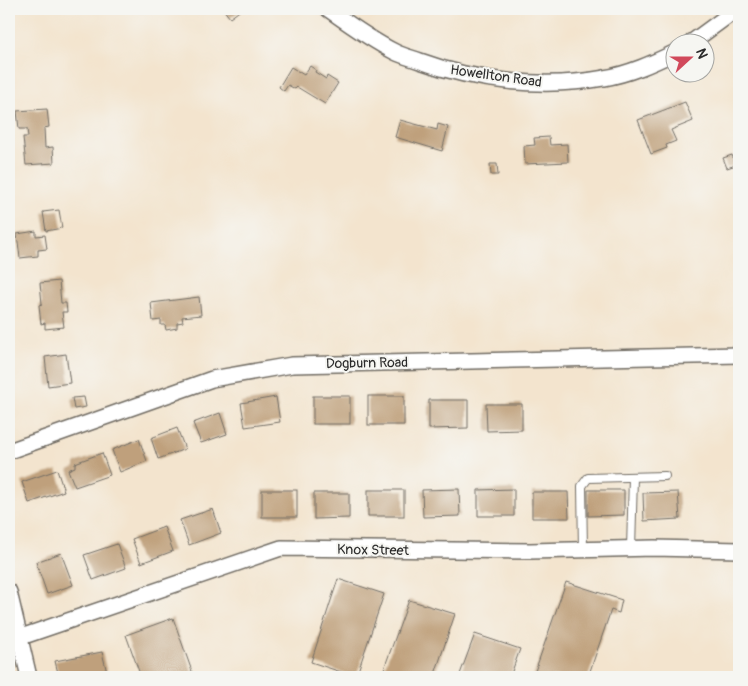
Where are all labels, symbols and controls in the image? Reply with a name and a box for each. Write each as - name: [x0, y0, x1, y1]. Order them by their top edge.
- north arrow: [666, 32, 716, 82]
- text: N: [692, 46, 711, 61]
- street label: Howellton Road: [449, 61, 543, 91]
- street label: Dogburn Road: [326, 354, 408, 372]
- street label: Knox Street: [337, 541, 410, 559]

